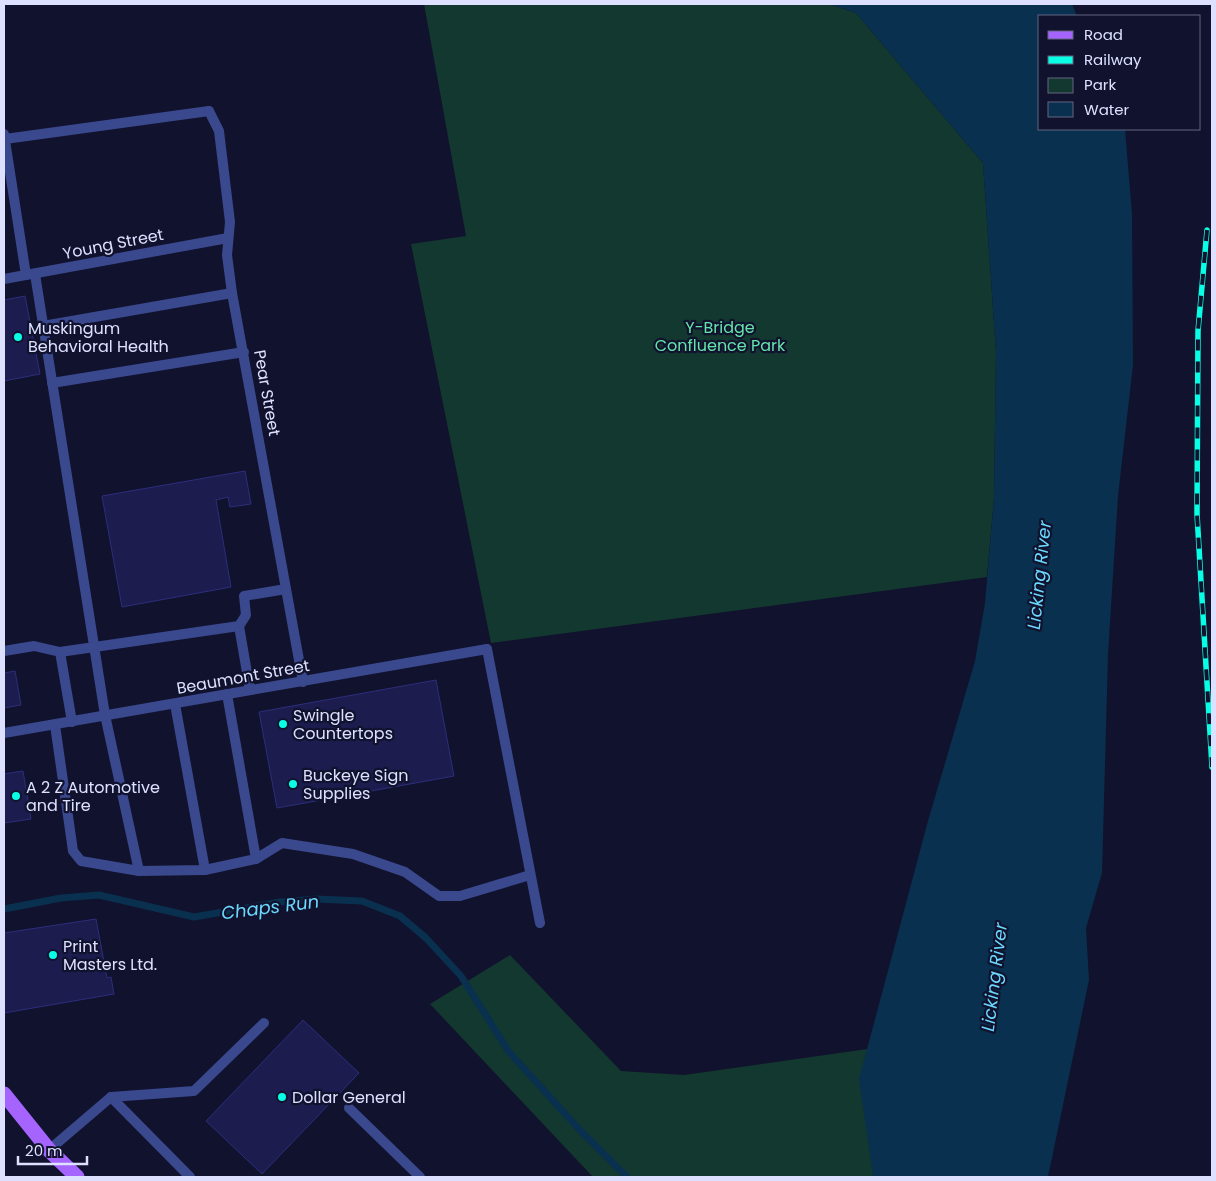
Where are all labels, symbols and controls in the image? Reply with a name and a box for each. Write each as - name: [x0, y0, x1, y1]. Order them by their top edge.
- legend: [1038, 15, 1201, 130]
- text: Road: [1084, 24, 1123, 45]
- text: Railway: [1084, 49, 1142, 70]
- text: Park: [1084, 74, 1116, 95]
- text: Water: [1084, 99, 1130, 120]
- street label: Young Street: [61, 223, 165, 265]
- park label: Y-Bridge Confluence Park: [655, 316, 786, 357]
- place label: Muskingum Behavioral Health: [28, 317, 169, 358]
- marker: Muskingum Behavioral Health: [12, 331, 24, 343]
- street label: Pear Street: [248, 348, 286, 438]
- water label: Licking River: [1021, 518, 1057, 631]
- street label: Beaumont Street: [175, 654, 311, 700]
- place label: Swingle Countertops: [293, 704, 393, 745]
- marker: Swingle Countertops: [277, 718, 289, 730]
- place label: Buckeye Sign Supplies: [303, 764, 409, 805]
- place label: A 2 Z Automotive and Tire: [26, 776, 160, 817]
- marker: Buckeye Sign Supplies: [287, 778, 299, 790]
- marker: A 2 Z Automotive and Tire: [10, 790, 22, 802]
- water label: Chaps Run: [220, 889, 320, 925]
- water label: Licking River: [975, 920, 1013, 1033]
- place label: Print Masters Ltd.: [63, 935, 157, 976]
- marker: Print Masters Ltd.: [47, 949, 59, 961]
- place label: Dollar General: [292, 1086, 406, 1109]
- marker: Dollar General: [276, 1091, 288, 1103]
- scale bar: [18, 1134, 86, 1166]
- text: 20 m: [25, 1140, 63, 1161]

